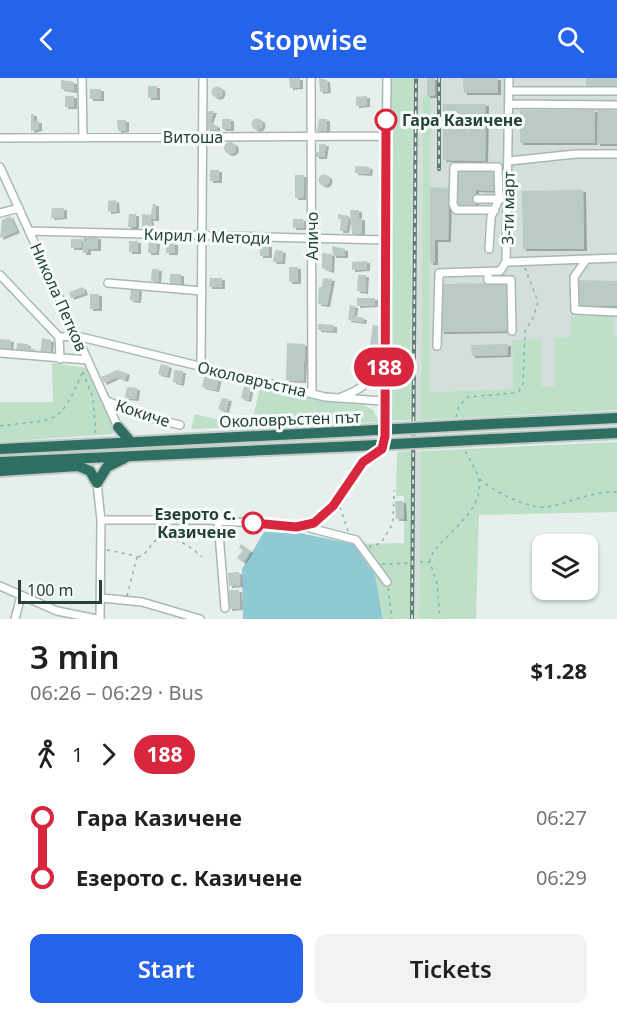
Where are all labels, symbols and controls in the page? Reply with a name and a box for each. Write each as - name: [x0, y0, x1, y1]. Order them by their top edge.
- text: Stopwise: [250, 21, 368, 58]
- icon: back: [30, 23, 63, 56]
- icon: search: [554, 23, 587, 56]
- marker: Гара Казичене: [375, 109, 397, 131]
- place label: Гара Казичене: [402, 109, 523, 131]
- street label: Витоша: [163, 126, 223, 148]
- street label: 3-ти март: [496, 170, 520, 245]
- street label: Аличо: [301, 212, 323, 260]
- street label: Кирил и Методи: [143, 223, 271, 249]
- street label: Никола Петков: [25, 239, 93, 355]
- line badge: 188: [350, 348, 418, 386]
- text: 188: [366, 353, 402, 381]
- street label: Околовръстна: [195, 356, 309, 402]
- street label: Кокиче: [113, 394, 173, 432]
- street label: Околовръстен път: [219, 406, 362, 432]
- place label: Езерото с. Казичене: [155, 503, 236, 543]
- marker: Езерото с. Казичене: [242, 512, 264, 534]
- map controls: [532, 534, 598, 600]
- button: layers: [532, 534, 598, 600]
- scale bar: [18, 577, 102, 604]
- text: 100 m: [27, 579, 74, 601]
- text: 3 min: [30, 634, 120, 679]
- text: $1.28: [530, 655, 587, 685]
- text: 06:26 – 06:29 · Bus: [30, 679, 203, 706]
- icon: walk: [30, 738, 63, 771]
- icon: forward: [92, 738, 125, 771]
- text: 188: [146, 740, 183, 768]
- text: 1: [72, 741, 83, 768]
- text: Гара Казичене: [76, 802, 242, 832]
- text: 06:27: [536, 804, 587, 831]
- text: Езерото с. Казичене: [76, 862, 302, 892]
- text: 06:29: [536, 864, 587, 891]
- button: Start: [30, 934, 303, 1003]
- button: Tickets: [315, 934, 587, 1003]

